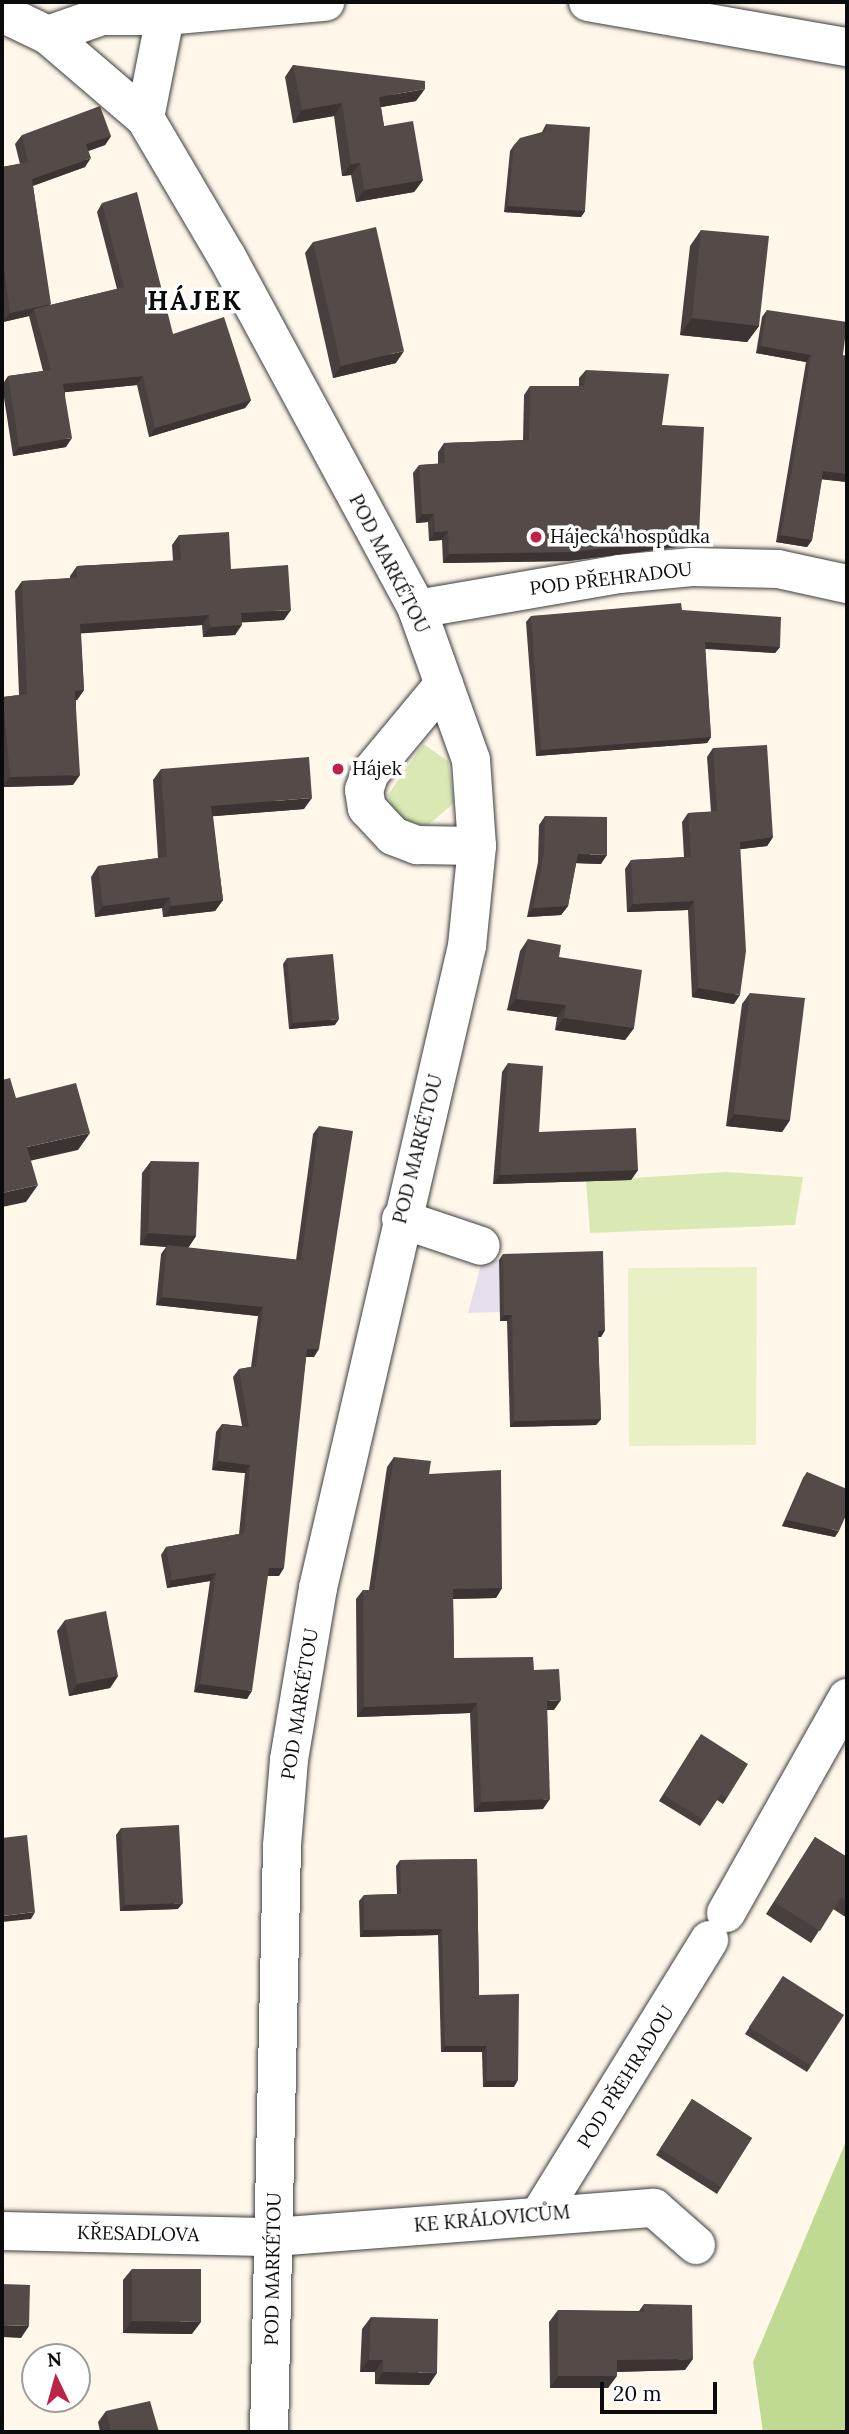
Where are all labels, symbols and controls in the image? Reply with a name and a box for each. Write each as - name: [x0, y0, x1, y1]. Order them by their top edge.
- district label: HÁJEK: [148, 285, 242, 317]
- street label: POD MARKÉTOU: [344, 491, 434, 637]
- place label: Hájecká hospůdka: [550, 526, 710, 548]
- marker: Hájecká hospůdka: [528, 529, 544, 545]
- street label: POD PŘEHRADOU: [528, 558, 694, 600]
- place label: Hájek: [352, 758, 402, 780]
- marker: Hájek: [330, 761, 346, 777]
- street label: POD MARKÉTOU: [388, 1072, 448, 1226]
- street label: POD MARKÉTOU: [277, 1627, 323, 1781]
- street label: POD PŘEHRADOU: [573, 2002, 679, 2152]
- street label: POD MARKÉTOU: [260, 2192, 286, 2346]
- street label: KE KRÁLOVICŮM: [413, 2201, 571, 2237]
- street label: KŘESADLOVA: [77, 2222, 199, 2246]
- north arrow: [21, 2343, 91, 2413]
- text: N: [46, 2346, 63, 2372]
- scale bar: [604, 2368, 721, 2412]
- text: 20 m: [613, 2380, 662, 2407]

